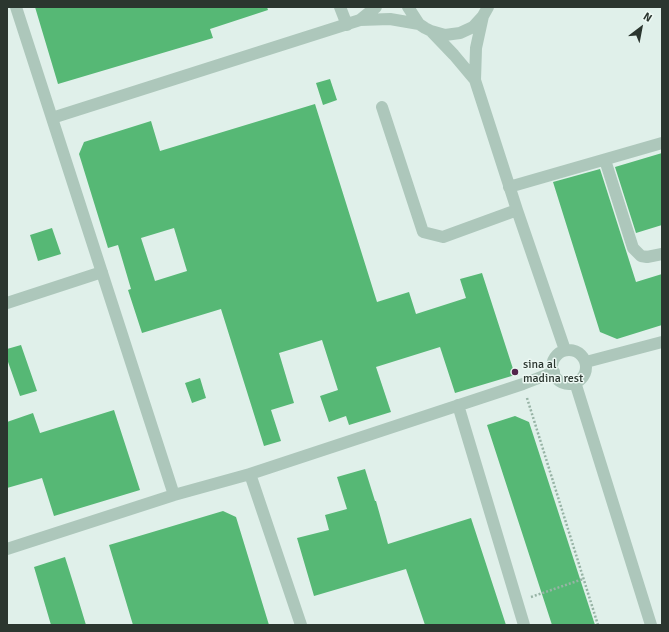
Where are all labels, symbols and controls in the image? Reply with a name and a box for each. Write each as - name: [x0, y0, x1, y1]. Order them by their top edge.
- north arrow: [621, 8, 661, 48]
- text: N: [641, 10, 654, 25]
- place label: sina al madina rest: [523, 358, 583, 386]
- marker: sina al madina rest: [510, 367, 520, 377]

